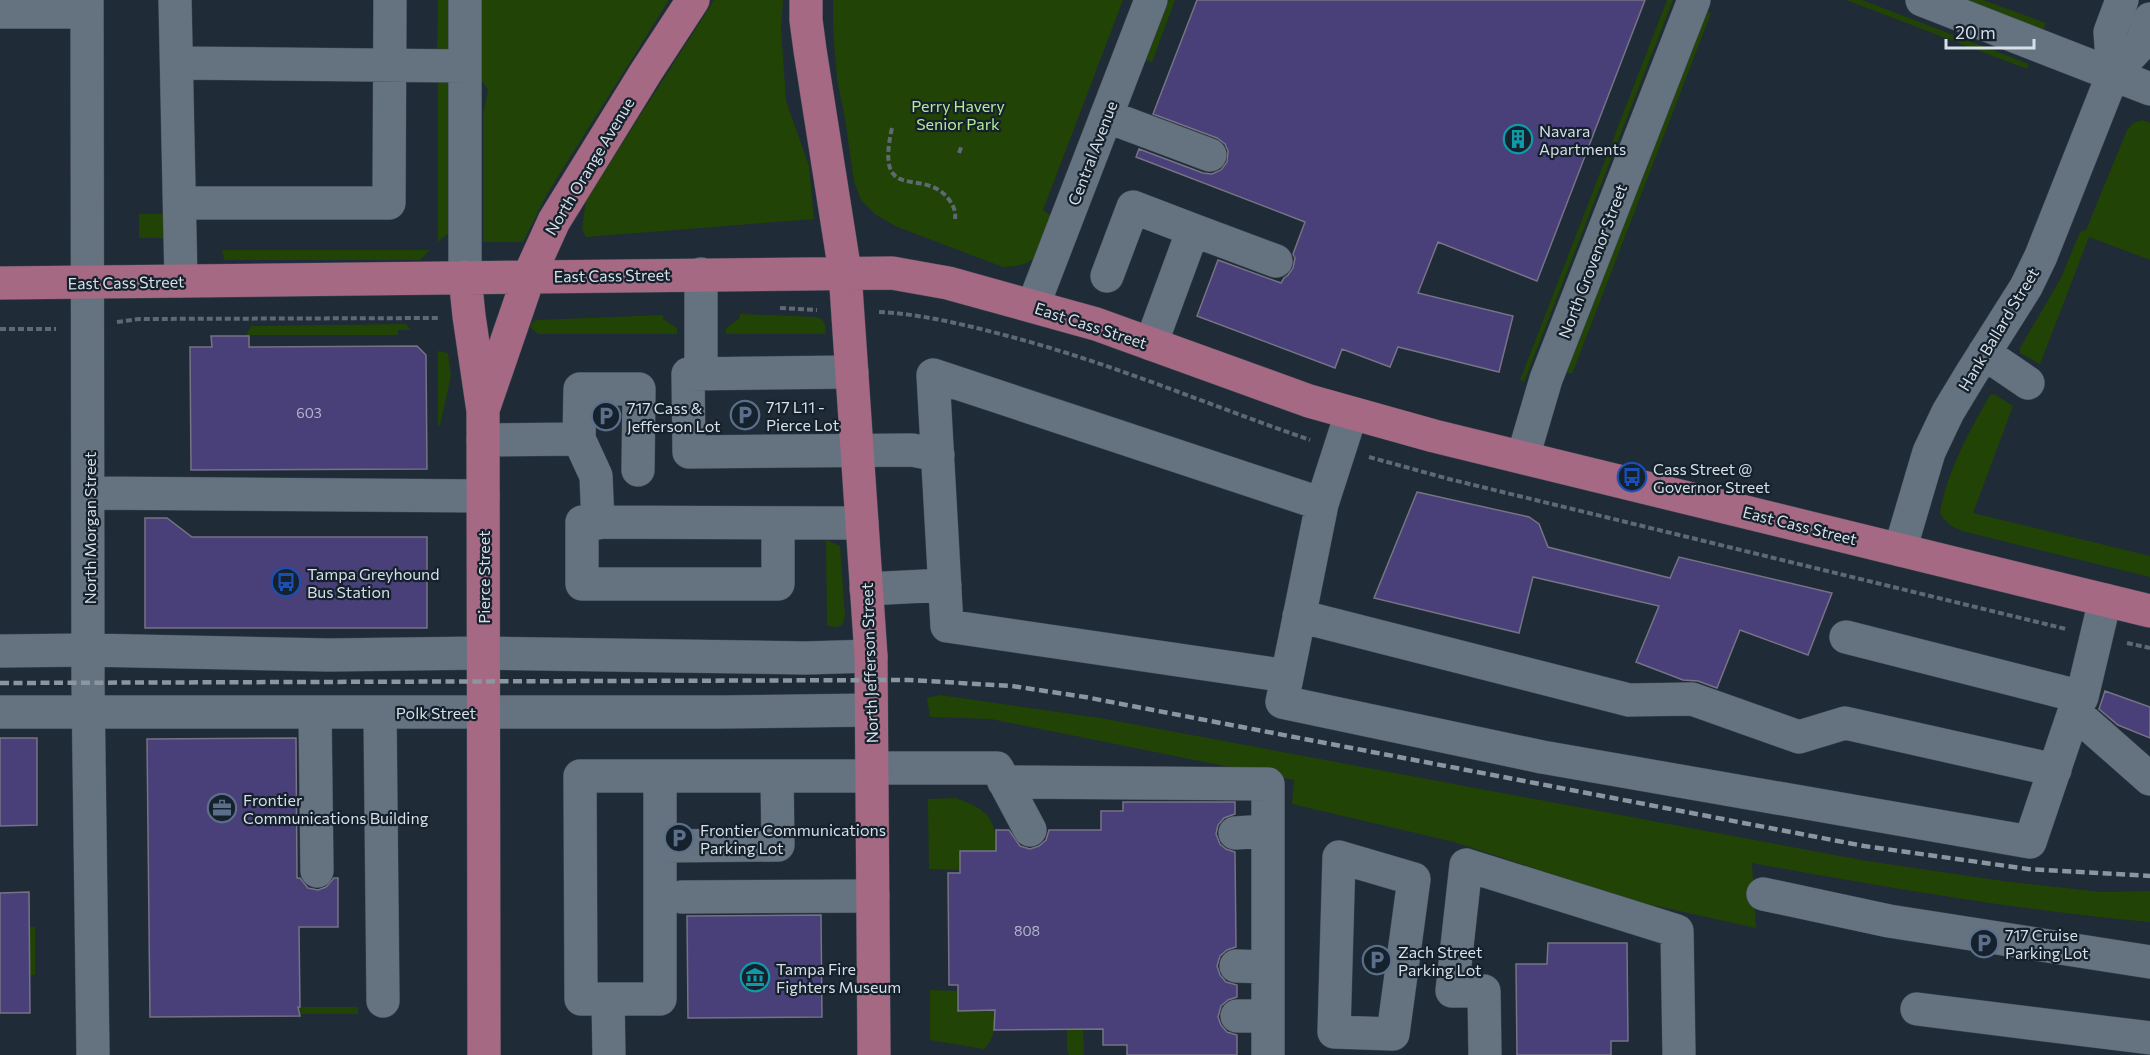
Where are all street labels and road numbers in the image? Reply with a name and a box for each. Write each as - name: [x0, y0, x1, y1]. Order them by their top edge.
- street label: North Orange Avenue: [540, 94, 638, 238]
- street label: Central Avenue: [1063, 98, 1121, 208]
- street label: North Grovenor Street: [1554, 181, 1630, 341]
- street label: East Cass Street: [553, 264, 671, 286]
- street label: Hank Ballard Street: [1954, 264, 2042, 394]
- street label: East Cass Street: [67, 271, 185, 293]
- street label: East Cass Street: [1032, 298, 1150, 352]
- street label: North Morgan Street: [80, 451, 99, 604]
- street label: East Cass Street: [1741, 502, 1859, 548]
- street label: Pierce Street: [474, 530, 493, 624]
- street label: North Jefferson Street: [857, 582, 881, 744]
- street label: Polk Street: [396, 703, 477, 722]

